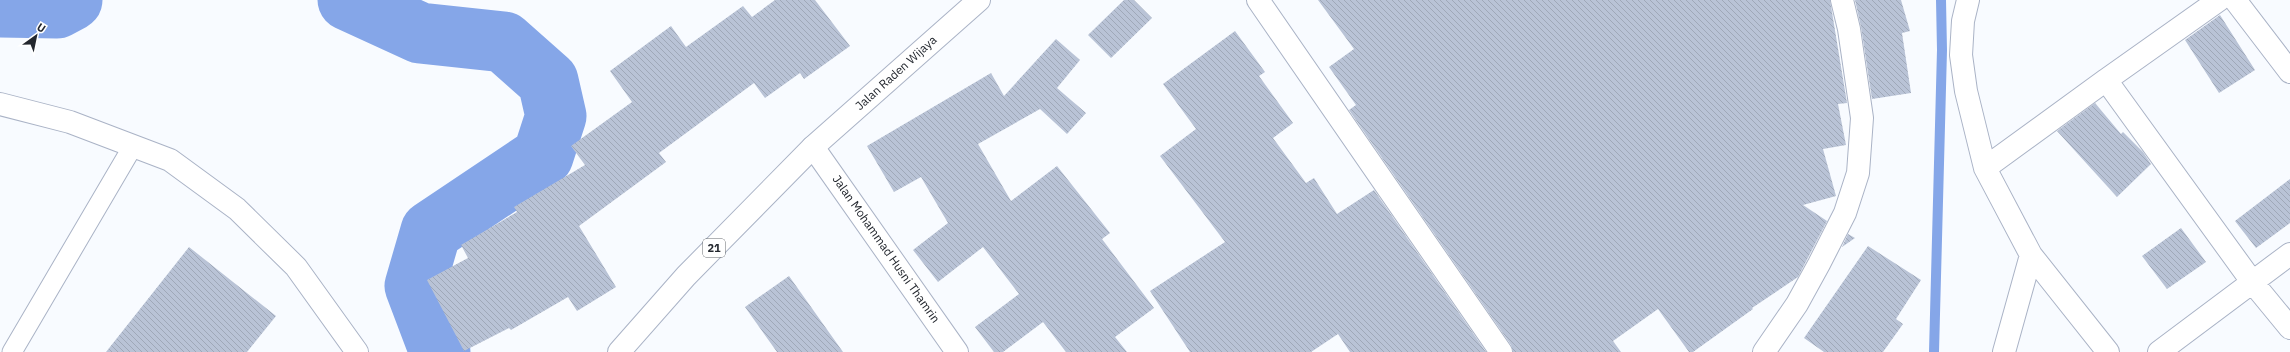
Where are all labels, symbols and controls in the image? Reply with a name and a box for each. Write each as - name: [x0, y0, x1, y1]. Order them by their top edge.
- north arrow: [16, 16, 56, 56]
- text: U: [34, 20, 48, 36]
- street label: Jalan Raden Wijaya: [852, 32, 940, 113]
- street label: Jalan Mohammad Husni Thamrin: [829, 172, 943, 326]
- road number: 21: [703, 239, 725, 257]

